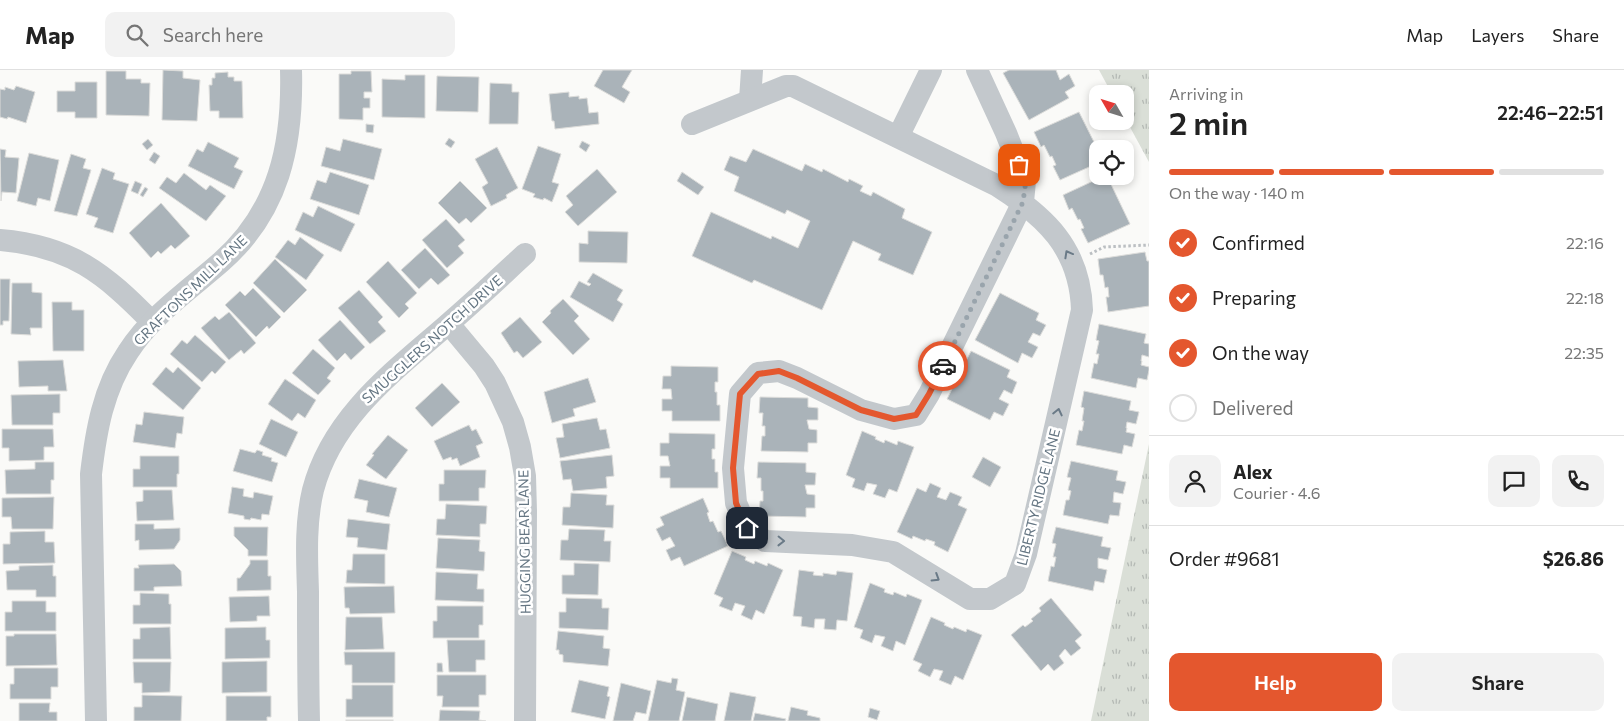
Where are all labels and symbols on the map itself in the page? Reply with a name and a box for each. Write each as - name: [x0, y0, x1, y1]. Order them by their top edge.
- north arrow: [1089, 85, 1134, 130]
- pin: [998, 144, 1040, 186]
- street label: GRAFTONS MILL LANE: [130, 231, 250, 349]
- one-way arrow: [1064, 250, 1074, 259]
- street label: SMUGGLERS NOTCH DRIVE: [358, 271, 506, 407]
- courier: [918, 341, 968, 391]
- one-way arrow: [1052, 407, 1063, 416]
- street label: LIBERTY RIDGE LANE: [1013, 427, 1063, 567]
- street label: HUGGING BEAR LANE: [514, 470, 534, 614]
- pin: [726, 507, 768, 549]
- one-way arrow: [778, 536, 785, 546]
- one-way arrow: [930, 571, 939, 581]

